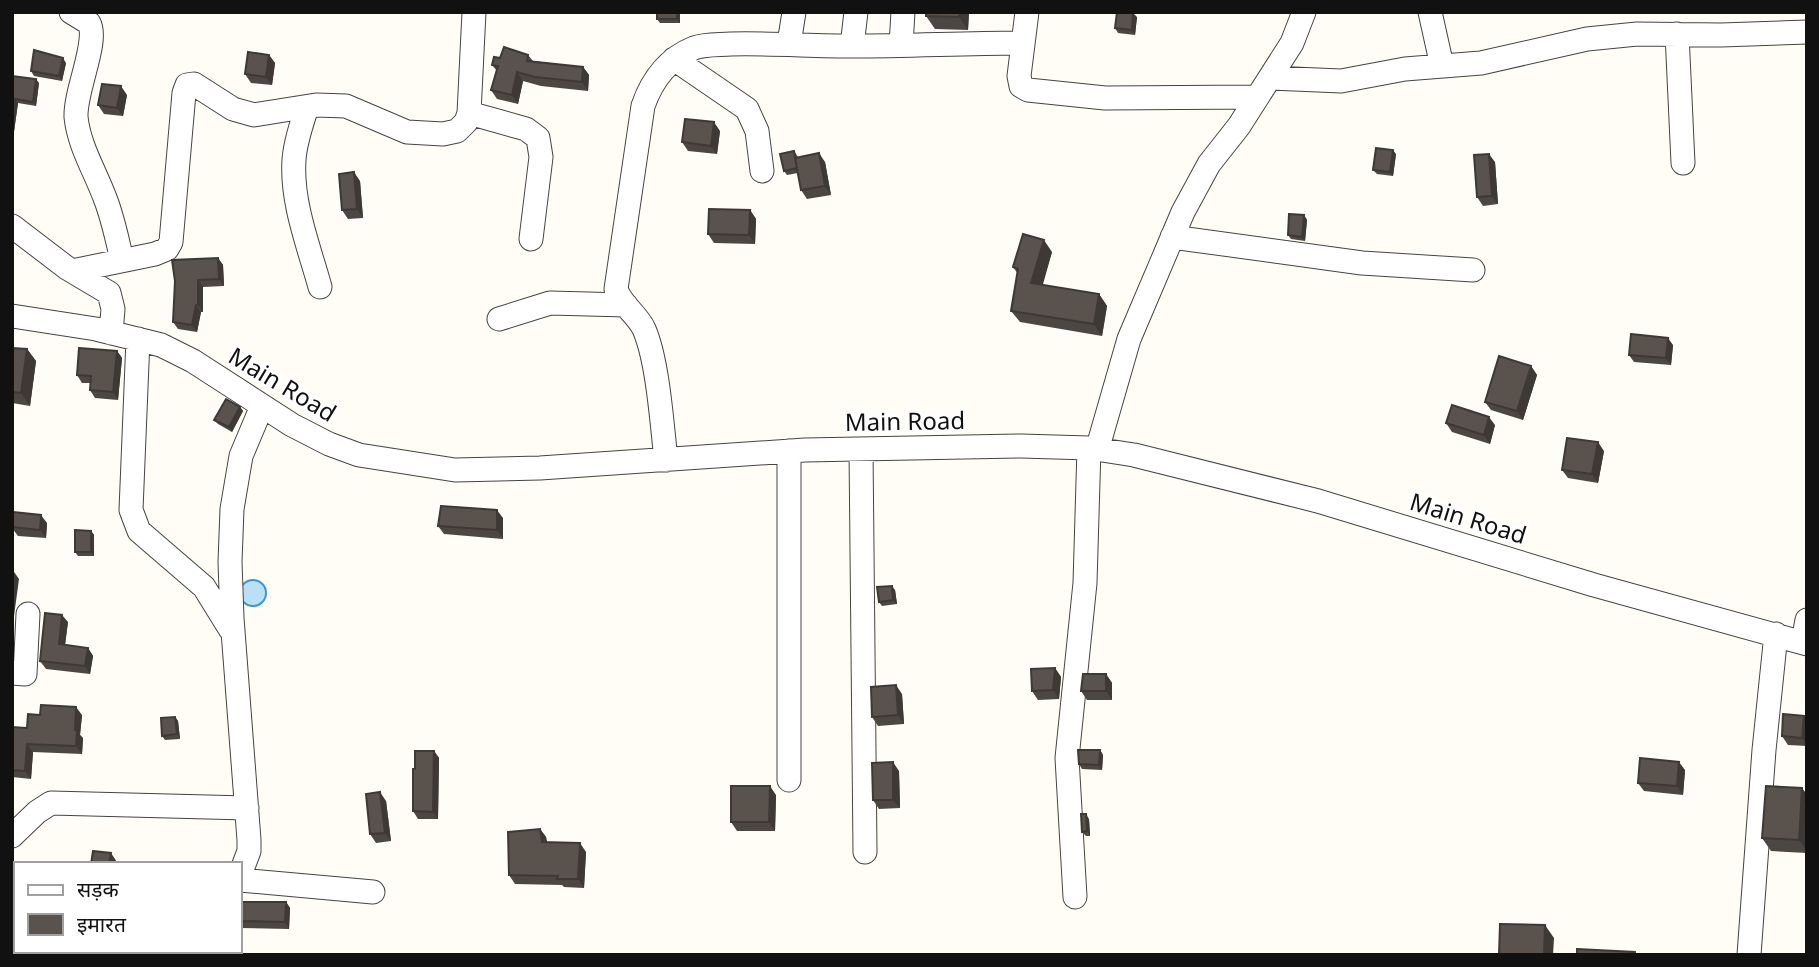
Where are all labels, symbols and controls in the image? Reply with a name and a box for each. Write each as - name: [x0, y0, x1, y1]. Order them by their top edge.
- street label: Main Road: [221, 342, 341, 431]
- street label: Main Road: [845, 407, 965, 441]
- street label: Main Road: [1405, 488, 1530, 554]
- legend: [14, 862, 242, 953]
- text: सड़क: [77, 878, 119, 906]
- text: इमारत: [77, 913, 127, 941]

